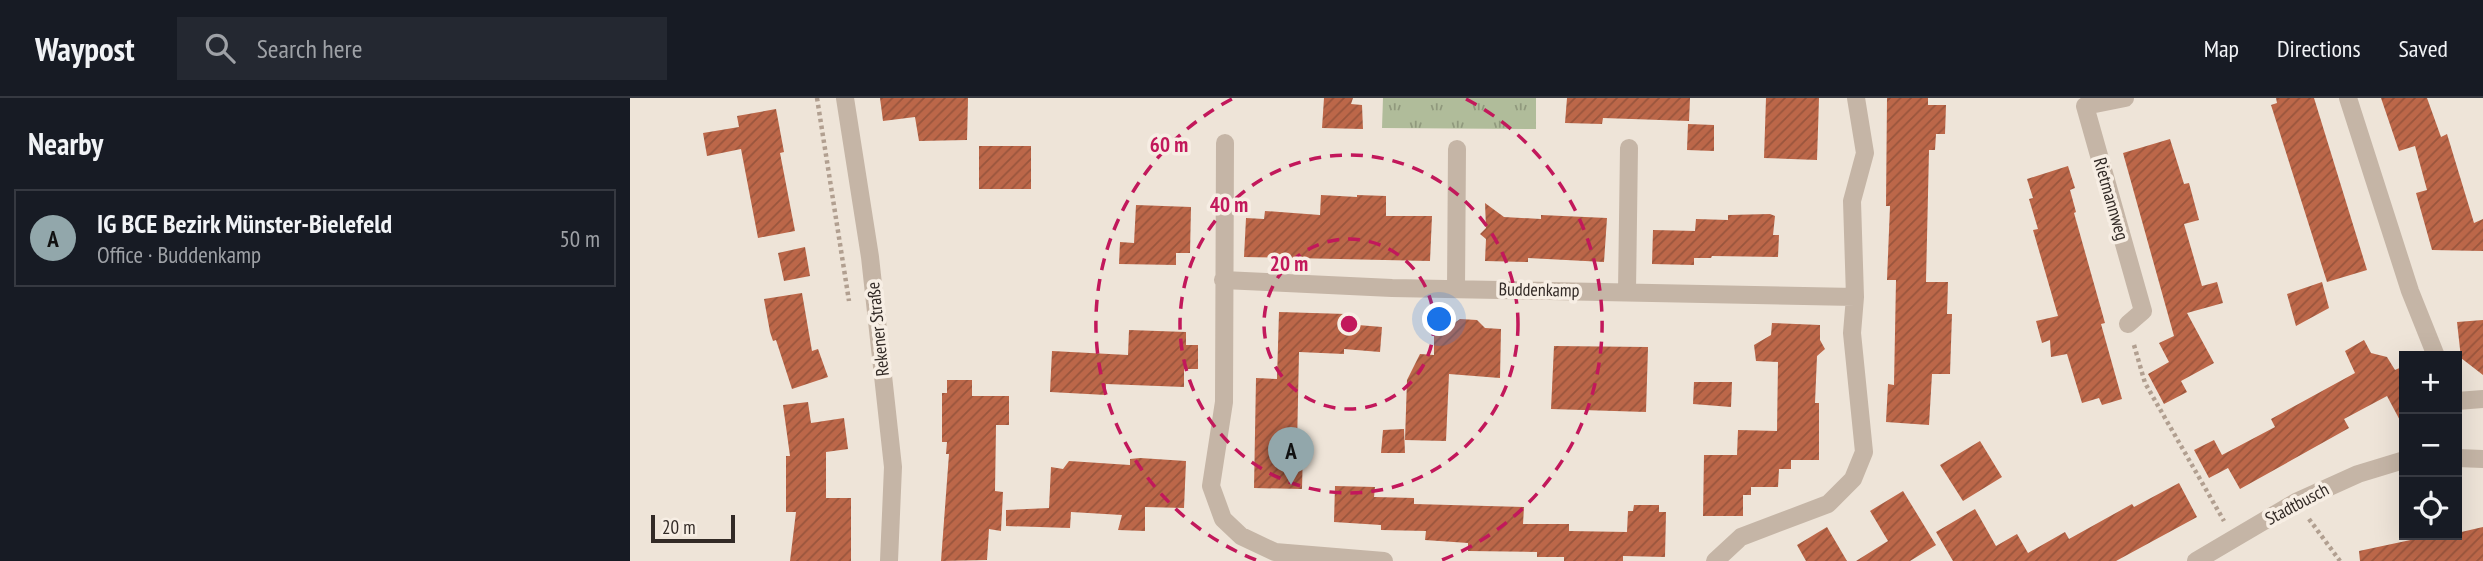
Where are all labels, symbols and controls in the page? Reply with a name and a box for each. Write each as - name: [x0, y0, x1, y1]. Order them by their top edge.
- search box: [177, 17, 667, 80]
- text: Waypost: [35, 27, 135, 70]
- icon: search: [201, 29, 239, 67]
- text: Search here: [257, 32, 362, 65]
- text: Map: [2204, 33, 2239, 64]
- text: Directions: [2277, 33, 2361, 64]
- text: Saved: [2399, 33, 2448, 64]
- text: Nearby: [28, 124, 103, 163]
- text: 60 m: [1150, 131, 1188, 158]
- street label: Rietmannweg: [2089, 155, 2134, 243]
- text: 40 m: [1210, 191, 1248, 218]
- text: IG BCE Bezirk Münster-Bielefeld: [97, 207, 392, 240]
- text: A: [47, 224, 59, 253]
- text: 50 m: [559, 224, 600, 253]
- text: Office · Buddenkamp: [97, 240, 261, 269]
- text: 20 m: [1270, 250, 1308, 277]
- street label: Buddenkamp: [1498, 277, 1580, 302]
- street label: Rekener Straße: [861, 281, 894, 377]
- your location: [1422, 302, 1456, 336]
- centre of rings: [1337, 312, 1361, 336]
- map controls: [2399, 351, 2462, 540]
- button: +: [2399, 351, 2462, 414]
- button: −: [2399, 414, 2462, 477]
- pin: A: [1268, 427, 1314, 485]
- street label: Stadtbusch: [2261, 477, 2332, 530]
- button: locate: [2399, 477, 2462, 540]
- scale bar: [651, 512, 735, 544]
- text: 20 m: [662, 515, 696, 539]

